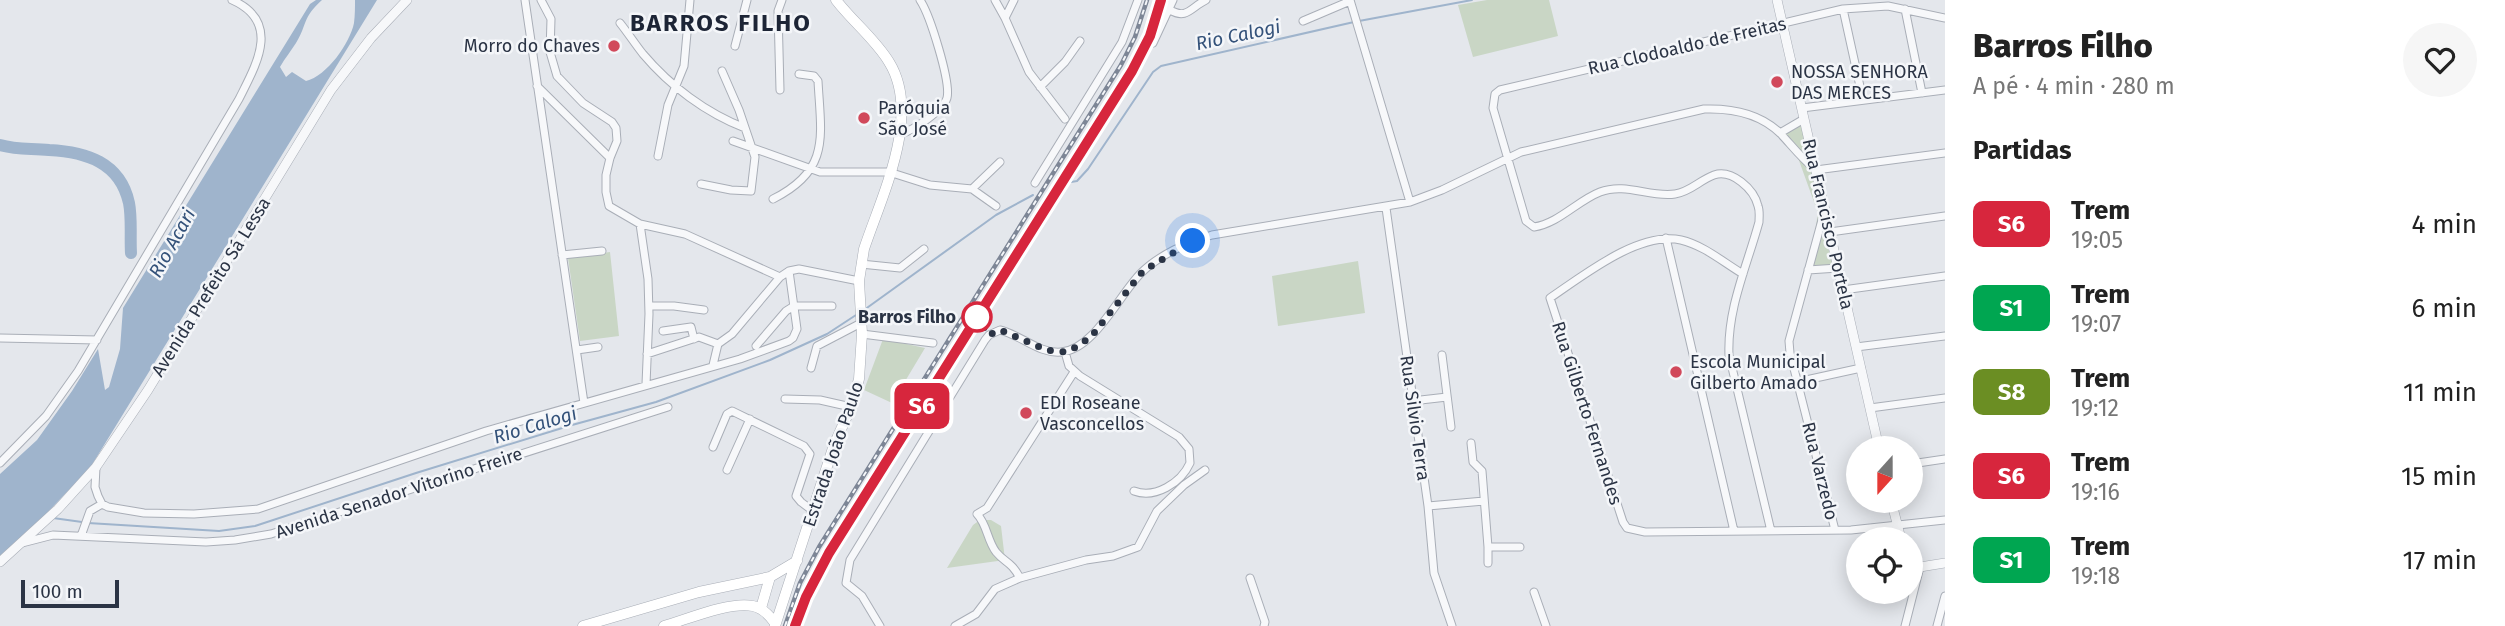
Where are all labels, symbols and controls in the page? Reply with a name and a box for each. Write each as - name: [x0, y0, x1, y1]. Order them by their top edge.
- district label: BARROS FILHO: [630, 9, 812, 37]
- street label: Rua Clodoaldo de Freitas: [1586, 12, 1788, 80]
- water label: Rio Calogi: [1193, 15, 1283, 55]
- button: heart: [2403, 23, 2477, 97]
- text: Barros Filho: [1973, 26, 2153, 66]
- place label: Morro do Chaves: [464, 35, 600, 57]
- marker: Morro do Chaves: [606, 38, 622, 54]
- place label: NOSSA SENHORA DAS MERCES: [1791, 61, 1928, 104]
- text: A pé · 4 min · 280 m: [1973, 72, 2175, 100]
- marker: NOSSA SENHORA DAS MERCES: [1769, 74, 1785, 90]
- place label: Paróquia São José: [878, 97, 950, 140]
- marker: Paróquia São José: [856, 110, 872, 126]
- text: Partidas: [1973, 135, 2071, 166]
- street label: Rua Francisco Portela: [1798, 136, 1858, 312]
- street label: Avenida Prefeito Sá Lessa: [147, 193, 275, 381]
- text: Trem: [2071, 195, 2130, 226]
- water label: Rio Acari: [144, 204, 201, 282]
- text: 4 min: [2411, 209, 2477, 240]
- text: S6: [1998, 210, 2025, 238]
- your location: [1175, 223, 1210, 258]
- text: 19:05: [2071, 226, 2123, 254]
- text: Trem: [2071, 279, 2130, 310]
- text: 6 min: [2411, 293, 2477, 324]
- text: S1: [2000, 294, 2024, 322]
- marker: Barros Filho: [962, 302, 992, 332]
- place label: Barros Filho: [858, 306, 956, 328]
- text: 19:07: [2071, 310, 2121, 338]
- street label: Rua Gilberto Fernandes: [1547, 319, 1627, 507]
- place label: Escola Municipal Gilberto Amado: [1690, 351, 1826, 394]
- street label: Rua Silvio Terra: [1395, 354, 1435, 482]
- text: Trem: [2071, 363, 2130, 394]
- marker: Escola Municipal Gilberto Amado: [1668, 364, 1684, 380]
- text: 11 min: [2403, 377, 2477, 408]
- street label: Estrada João Paulo: [798, 378, 868, 530]
- text: S8: [1998, 378, 2025, 406]
- line badge: S6: [890, 383, 954, 429]
- text: S6: [908, 392, 936, 420]
- place label: EDI Roseane Vasconcellos: [1040, 392, 1144, 435]
- text: 19:12: [2071, 394, 2119, 422]
- water label: Rio Calogi: [490, 401, 580, 449]
- marker: EDI Roseane Vasconcellos: [1018, 405, 1034, 421]
- street label: Rua Varzedo: [1797, 420, 1843, 522]
- north arrow: [1846, 436, 1923, 513]
- map controls: [1846, 436, 1923, 604]
- street label: Avenida Senador Vitorino Freire: [273, 443, 525, 543]
- text: Trem: [2071, 447, 2130, 478]
- text: 15 min: [2401, 461, 2477, 492]
- text: S6: [1998, 462, 2025, 490]
- text: 19:16: [2071, 478, 2120, 506]
- button: locate: [1846, 527, 1923, 604]
- text: Trem: [2071, 531, 2130, 562]
- text: 17 min: [2402, 545, 2477, 576]
- text: S1: [2000, 546, 2024, 574]
- text: 19:18: [2071, 562, 2120, 590]
- scale bar: [21, 577, 119, 609]
- text: 100 m: [32, 580, 83, 603]

